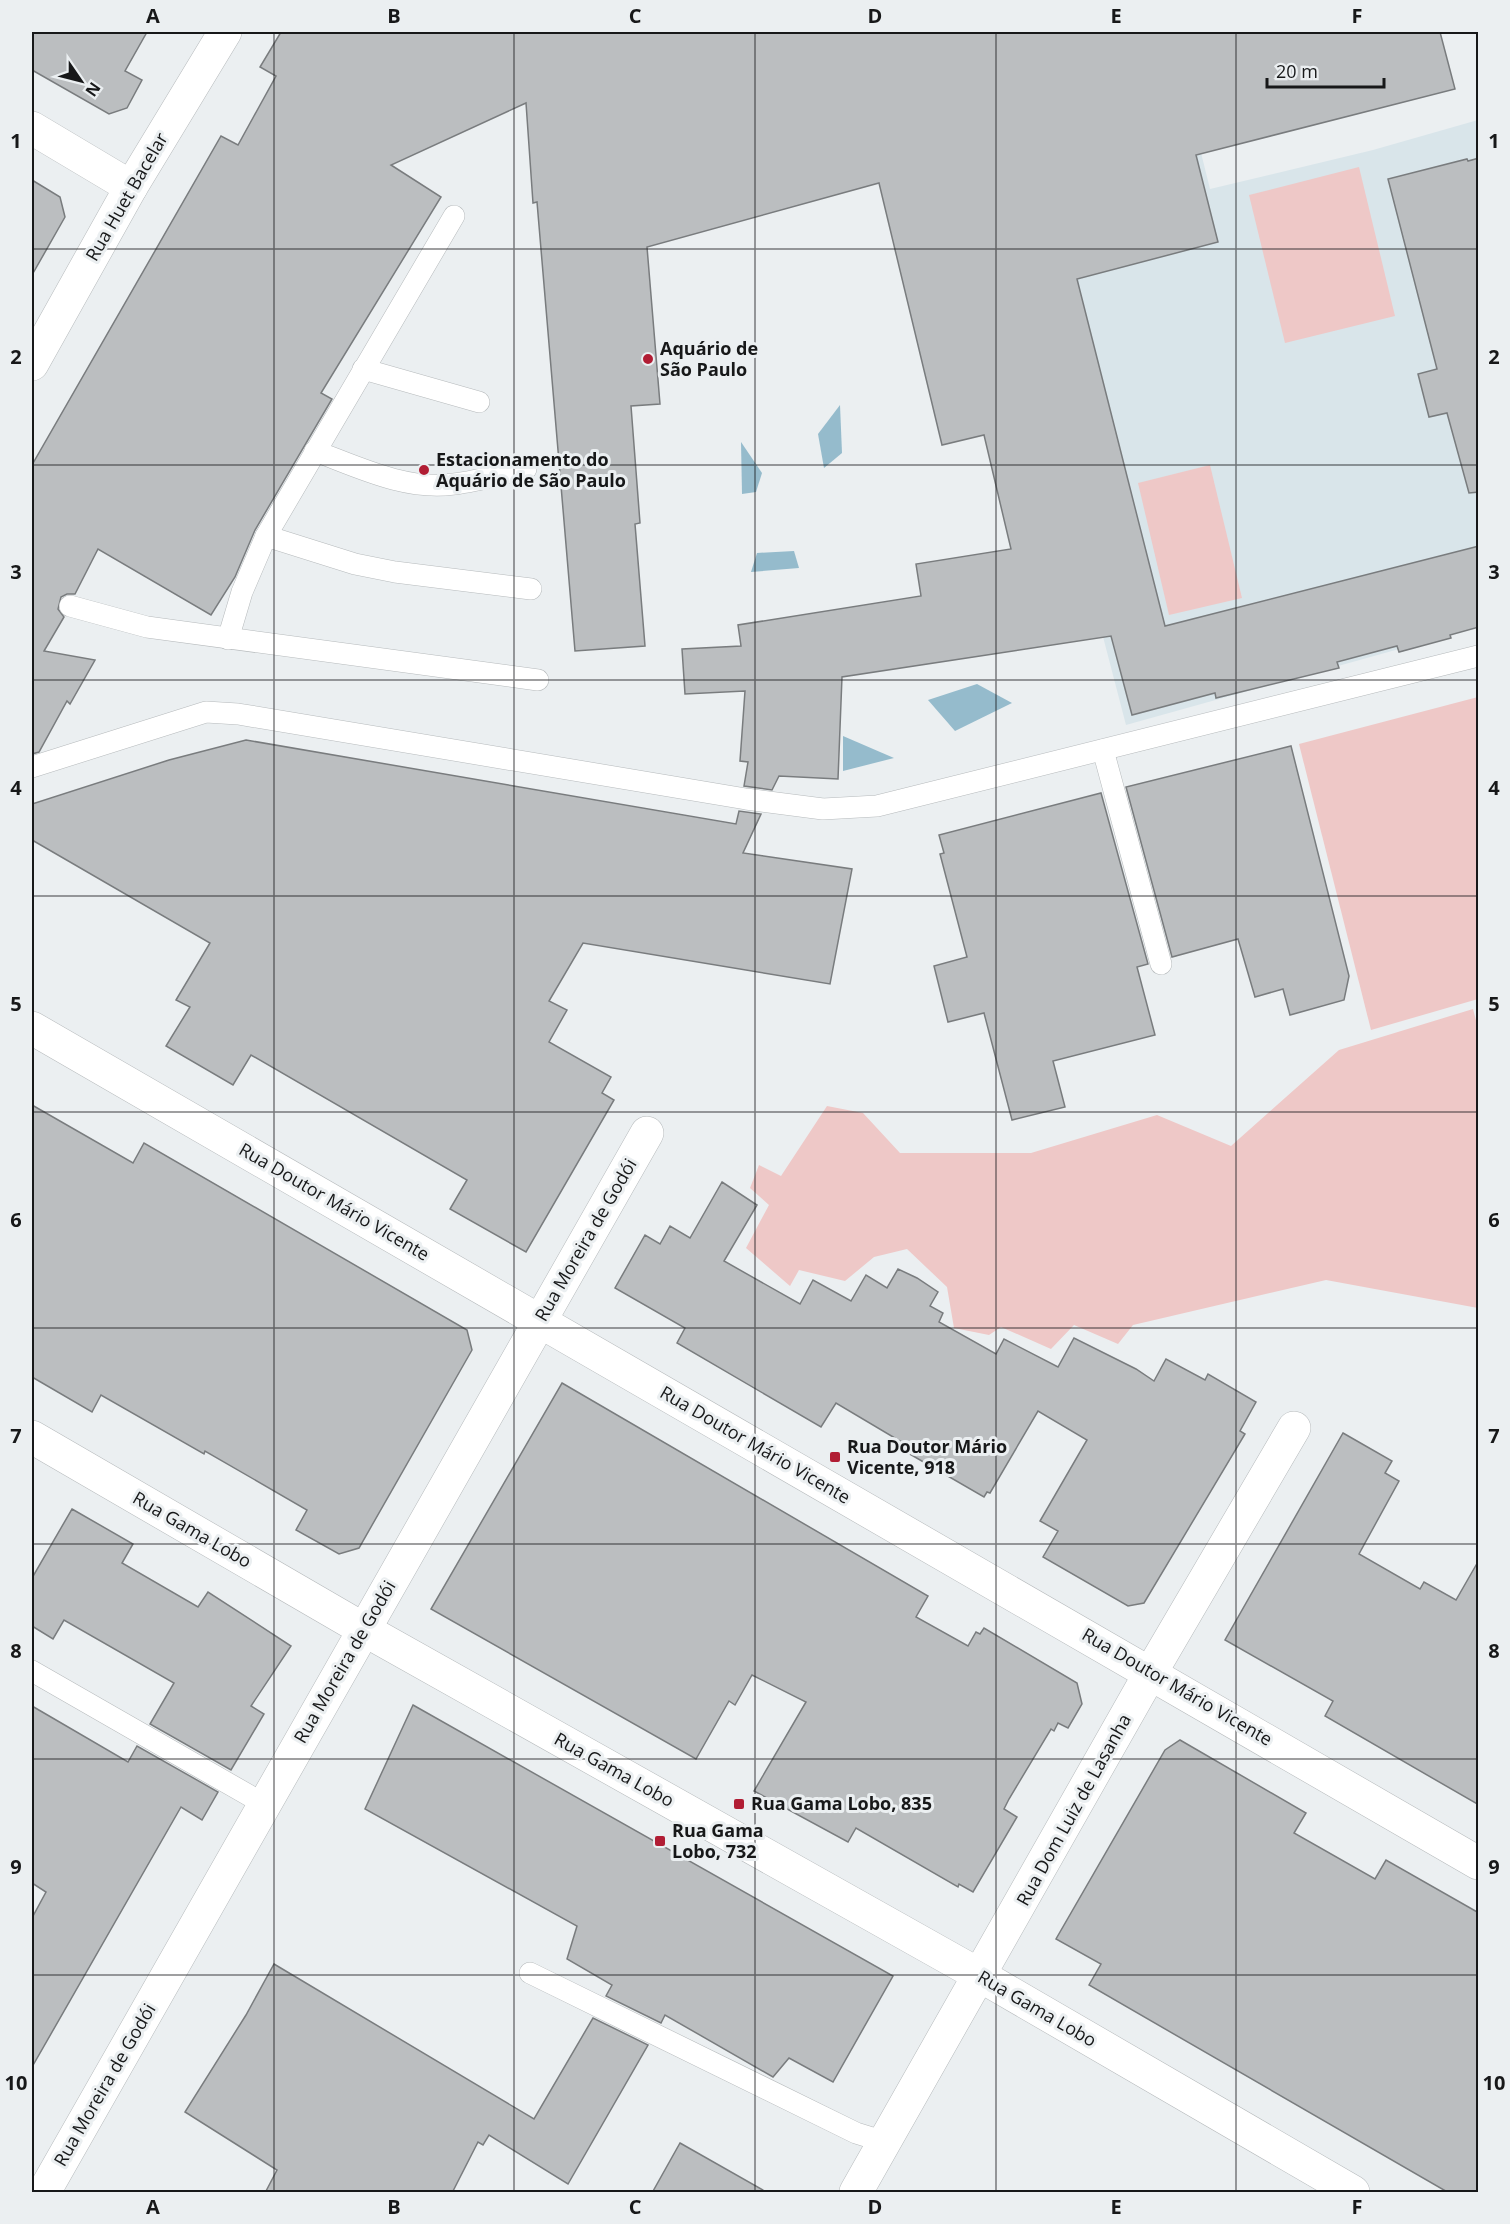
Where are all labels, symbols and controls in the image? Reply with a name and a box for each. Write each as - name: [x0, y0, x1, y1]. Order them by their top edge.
- text: A: [146, 2, 160, 29]
- text: B: [387, 2, 401, 29]
- text: C: [629, 2, 642, 29]
- text: D: [868, 2, 882, 29]
- text: E: [1110, 2, 1122, 29]
- text: F: [1352, 2, 1362, 29]
- north arrow: [51, 51, 111, 111]
- scale bar: [1267, 51, 1384, 89]
- text: 20 m: [1276, 59, 1318, 83]
- text: N: [81, 78, 106, 101]
- text: 1: [10, 127, 22, 154]
- street label: Rua Huet Bacelar: [80, 127, 173, 265]
- text: 1: [1488, 127, 1500, 154]
- place label: Aquário de São Paulo: [660, 336, 758, 381]
- text: 2: [10, 343, 22, 370]
- text: 2: [1488, 343, 1500, 370]
- marker: Aquário de São Paulo: [641, 352, 655, 366]
- place label: Estacionamento do Aquário de São Paulo: [436, 447, 626, 492]
- marker: Estacionamento do Aquário de São Paulo: [417, 463, 431, 477]
- text: 3: [10, 558, 22, 585]
- text: 3: [1488, 558, 1500, 585]
- text: 4: [10, 774, 22, 801]
- text: 4: [1488, 774, 1500, 801]
- text: 5: [10, 990, 22, 1017]
- text: 5: [1488, 990, 1500, 1017]
- street label: Rua Doutor Mário Vicente: [235, 1137, 434, 1266]
- street label: Rua Moreira de Godói: [529, 1154, 642, 1325]
- text: 6: [10, 1206, 22, 1233]
- text: 6: [1488, 1206, 1500, 1233]
- street label: Rua Doutor Mário Vicente: [656, 1380, 855, 1509]
- text: 7: [10, 1422, 22, 1449]
- text: 7: [1488, 1422, 1500, 1449]
- place label: Rua Doutor Mário Vicente, 918: [847, 1434, 1007, 1479]
- marker: Rua Doutor Mário Vicente, 918: [828, 1450, 842, 1464]
- street label: Rua Gama Lobo: [129, 1485, 256, 1573]
- street label: Rua Moreira de Godói: [288, 1576, 401, 1747]
- street label: Rua Doutor Mário Vicente: [1078, 1622, 1277, 1751]
- text: 8: [10, 1637, 22, 1664]
- text: 8: [1488, 1637, 1500, 1664]
- street label: Rua Dom Luiz de Lasanha: [1010, 1709, 1136, 1910]
- street label: Rua Gama Lobo: [550, 1726, 679, 1812]
- place label: Rua Gama Lobo, 835: [751, 1791, 932, 1815]
- marker: Rua Gama Lobo, 835: [732, 1797, 746, 1811]
- place label: Rua Gama Lobo, 732: [672, 1818, 764, 1863]
- marker: Rua Gama Lobo, 732: [653, 1834, 667, 1848]
- text: 9: [10, 1853, 22, 1880]
- text: 9: [1488, 1853, 1500, 1880]
- street label: Rua Gama Lobo: [974, 1964, 1101, 2052]
- street label: Rua Moreira de Godói: [48, 1999, 161, 2170]
- text: 10: [5, 2069, 27, 2096]
- text: 10: [1483, 2069, 1505, 2096]
- text: A: [146, 2193, 160, 2220]
- text: B: [387, 2193, 401, 2220]
- text: C: [629, 2193, 642, 2220]
- text: D: [868, 2193, 882, 2220]
- text: E: [1110, 2193, 1122, 2220]
- text: F: [1352, 2193, 1362, 2220]

